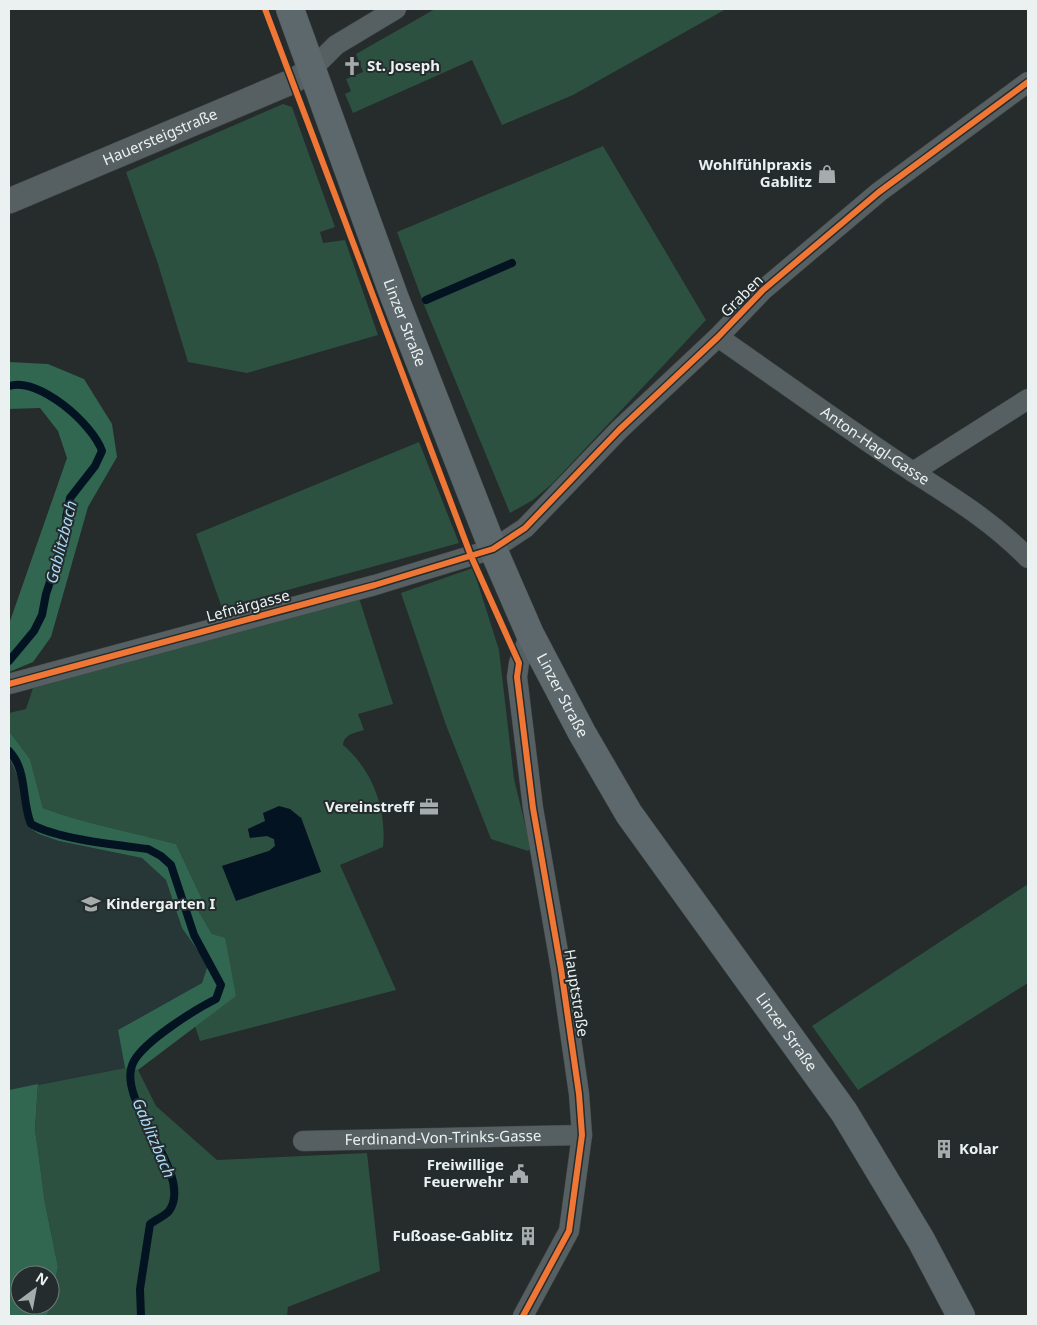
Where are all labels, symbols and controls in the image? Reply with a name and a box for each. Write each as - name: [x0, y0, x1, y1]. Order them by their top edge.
- church icon: St. Joseph: [341, 55, 363, 77]
- place label: St. Joseph: [367, 55, 440, 75]
- street label: Hauersteigstraße: [99, 103, 220, 169]
- place label: Wohlfühlpraxis Gablitz: [699, 154, 812, 191]
- shop icon: Wohlfühlpraxis Gablitz: [816, 163, 838, 185]
- street label: Graben: [716, 270, 767, 321]
- street label: Linzer Straße: [380, 276, 432, 369]
- street label: Anton-Hagl-Gasse: [817, 401, 934, 489]
- water label: Gablitzbach: [40, 498, 82, 586]
- street label: Lefnärgasse: [204, 584, 292, 626]
- street label: Linzer Straße: [533, 649, 594, 741]
- place label: Vereinstreff: [325, 796, 415, 816]
- office icon: Vereinstreff: [418, 796, 440, 818]
- school or university icon: Kindergarten I: [80, 893, 102, 915]
- place label: Kindergarten I: [106, 893, 215, 913]
- street label: Hauptstraße: [560, 948, 594, 1038]
- street label: Linzer Straße: [752, 988, 822, 1075]
- water label: Gablitzbach: [127, 1095, 181, 1181]
- street label: Ferdinand-Von-Trinks-Gasse: [344, 1125, 542, 1149]
- building icon: Kolar: [933, 1138, 955, 1160]
- place label: Kolar: [959, 1138, 999, 1158]
- place label: Freiwillige Feuerwehr: [423, 1154, 504, 1191]
- public building icon: Freiwillige Feuerwehr: [508, 1163, 530, 1185]
- place label: Fußoase-Gablitz: [393, 1225, 513, 1245]
- building icon: Fußoase-Gablitz: [517, 1225, 539, 1247]
- north arrow: [10, 1265, 60, 1315]
- text: N: [32, 1267, 52, 1290]

